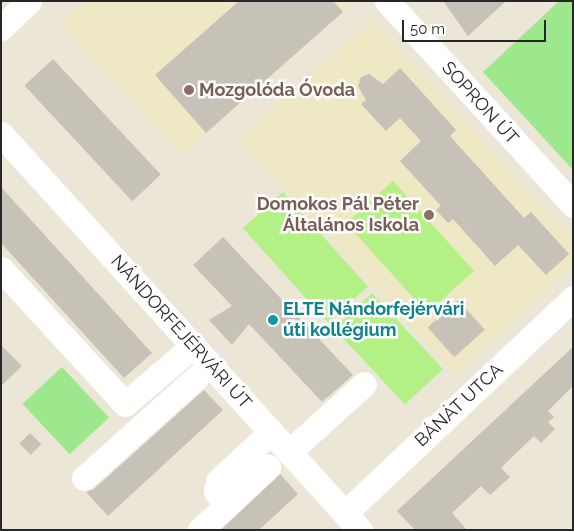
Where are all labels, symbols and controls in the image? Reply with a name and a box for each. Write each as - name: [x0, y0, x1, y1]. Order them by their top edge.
- scale bar: [404, 10, 548, 42]
- text: 50 m: [410, 20, 445, 38]
- street label: SOPRON ÚT: [437, 57, 523, 149]
- place label: Mozgolóda Óvoda: [199, 79, 355, 101]
- marker: Mozgolóda Óvoda: [183, 84, 195, 96]
- place label: Domokos Pál Péter Általános Iskola: [256, 194, 419, 236]
- marker: Domokos Pál Péter Általános Iskola: [423, 209, 435, 221]
- street label: NÁNDORFEJÉRVÁRI ÚT: [106, 251, 256, 413]
- place label: ELTE Nándorfejérvári úti kollégium: [283, 299, 464, 342]
- marker: ELTE Nándorfejérvári úti kollégium: [267, 314, 279, 326]
- street label: BÁNÁT UTCA: [410, 359, 508, 451]

